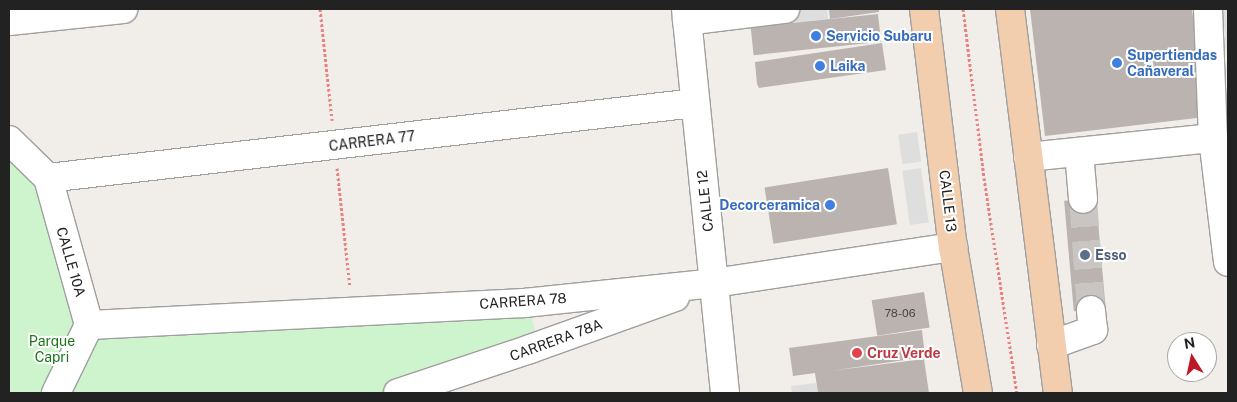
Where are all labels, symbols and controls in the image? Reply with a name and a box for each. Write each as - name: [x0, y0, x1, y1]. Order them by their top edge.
- place label: Servicio Subaru: [826, 28, 932, 44]
- marker: Servicio Subaru: [810, 30, 822, 42]
- place label: Supertiendas Cañaveral: [1127, 47, 1217, 80]
- marker: Supertiendas Cañaveral: [1111, 57, 1123, 69]
- place label: Laika: [830, 58, 865, 74]
- marker: Laika: [814, 60, 826, 72]
- street label: CARRERA 77: [328, 127, 416, 155]
- street label: CALLE 12: [693, 169, 717, 233]
- street label: CALLE 13: [936, 169, 960, 233]
- place label: Decorceramica: [719, 197, 820, 213]
- marker: Decorceramica: [824, 199, 836, 211]
- street label: CALLE 10A: [53, 225, 89, 299]
- place label: Esso: [1095, 247, 1127, 263]
- marker: Esso: [1079, 249, 1091, 261]
- street label: CARRERA 78: [479, 290, 567, 312]
- house number: 78-06: [884, 306, 916, 320]
- street label: CARRERA 78A: [508, 316, 604, 364]
- north arrow: [1167, 332, 1217, 382]
- park label: Parque Capri: [29, 333, 75, 366]
- text: N: [1183, 334, 1196, 352]
- place label: Cruz Verde: [867, 345, 941, 361]
- marker: Cruz Verde: [851, 347, 863, 359]

